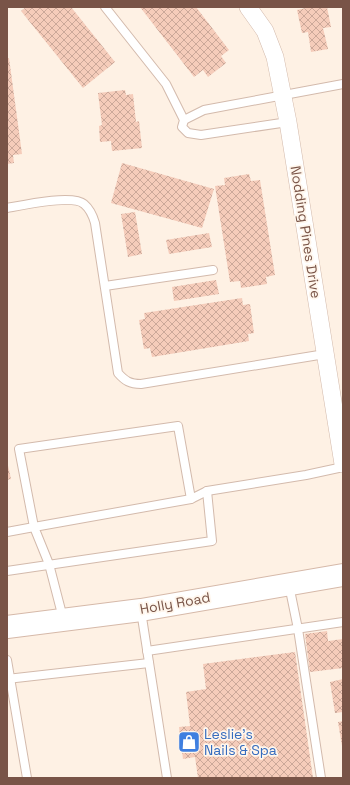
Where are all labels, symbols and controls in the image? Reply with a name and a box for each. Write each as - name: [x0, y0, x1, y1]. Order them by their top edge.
- street label: Nodding Pines Drive: [287, 165, 325, 299]
- street label: Holly Road: [138, 588, 212, 618]
- place label: Leslie's Nails & Spa: [204, 725, 277, 759]
- shop icon: Leslie's Nails & Spa: [176, 729, 202, 755]

